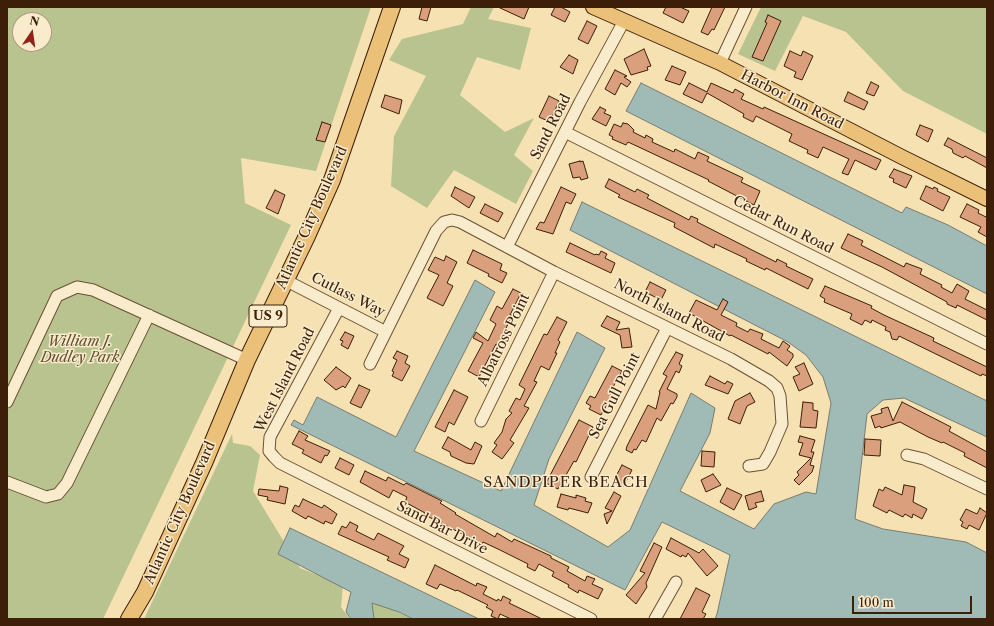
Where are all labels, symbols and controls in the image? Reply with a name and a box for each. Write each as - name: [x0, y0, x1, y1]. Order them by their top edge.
- north arrow: [12, 12, 52, 52]
- text: N: [28, 13, 41, 29]
- street label: Harbor Inn Road: [738, 67, 846, 133]
- street label: Sand Road: [527, 91, 575, 163]
- street label: Atlantic City Boulevard: [273, 144, 351, 292]
- street label: Cedar Run Road: [730, 193, 836, 257]
- street label: Cutlass Way: [308, 269, 388, 321]
- street label: North Island Road: [611, 276, 727, 346]
- street label: Albatross Point: [474, 291, 534, 389]
- road number: US 9: [249, 305, 287, 327]
- street label: West Island Road: [251, 325, 319, 435]
- park label: William J. Dudley Park: [40, 334, 120, 366]
- street label: Sea Gull Point: [586, 350, 644, 442]
- street label: Atlantic City Boulevard: [141, 439, 219, 587]
- district label: SANDPIPER BEACH: [483, 474, 649, 492]
- street label: Sand Bar Drive: [394, 498, 490, 558]
- scale bar: [854, 588, 974, 614]
- text: 100 m: [859, 595, 894, 610]

